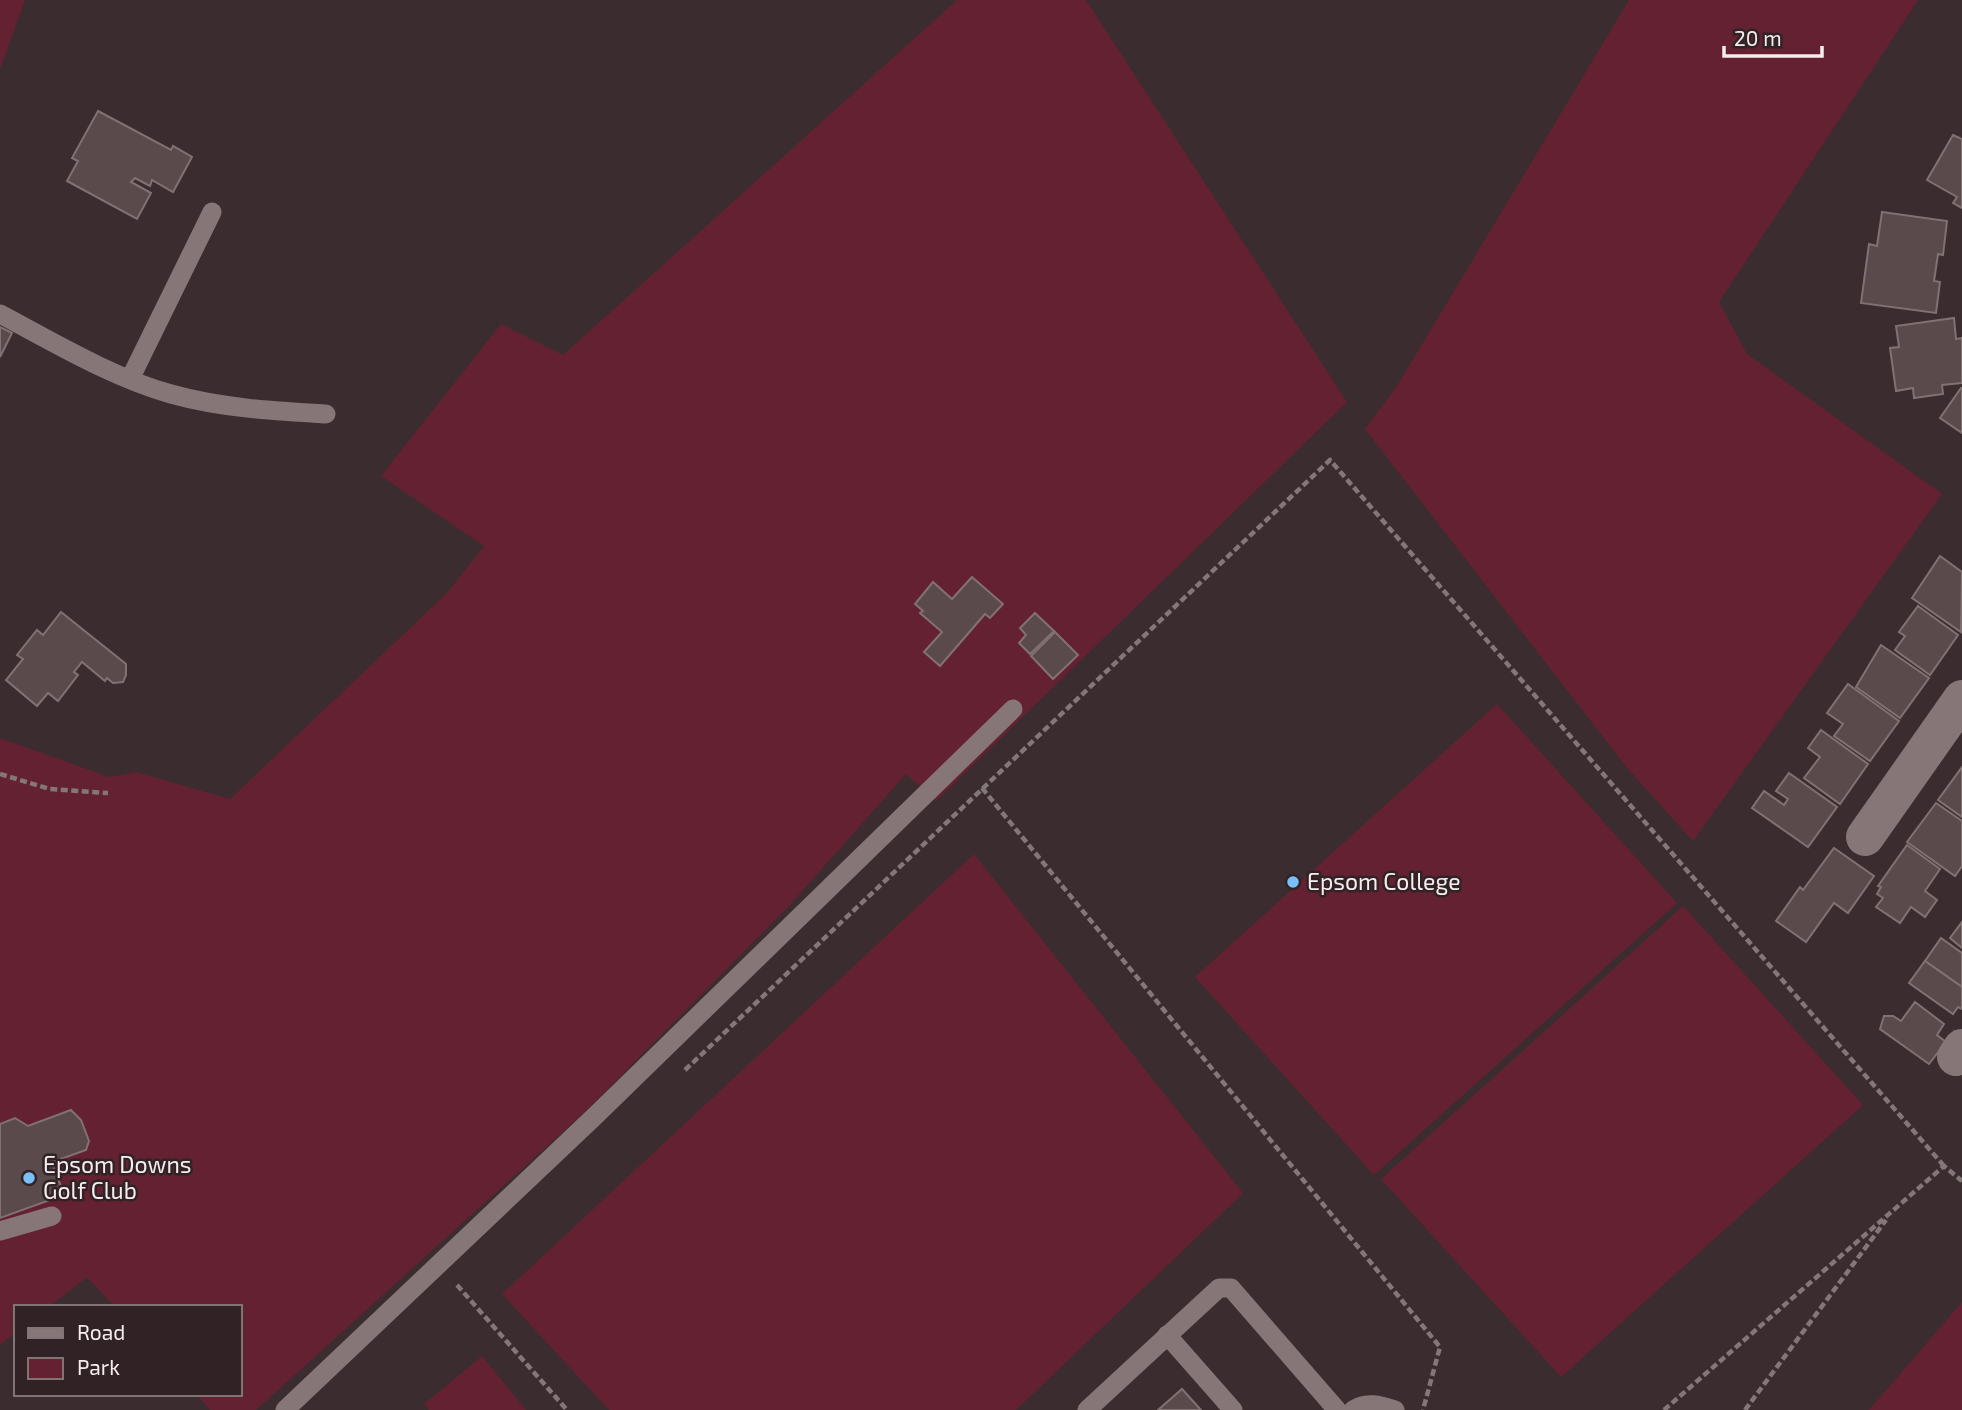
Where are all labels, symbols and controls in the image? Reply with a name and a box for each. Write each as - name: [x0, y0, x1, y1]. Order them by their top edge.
- scale bar: [1724, 14, 1822, 58]
- text: 20 m: [1734, 25, 1782, 50]
- place label: Epsom College: [1307, 867, 1461, 895]
- marker: Epsom College: [1285, 874, 1301, 890]
- place label: Epsom Downs Golf Club: [43, 1150, 192, 1204]
- marker: Epsom Downs Golf Club: [21, 1170, 37, 1186]
- legend: [14, 1305, 242, 1396]
- text: Road: [77, 1319, 125, 1344]
- text: Park: [77, 1354, 120, 1379]

